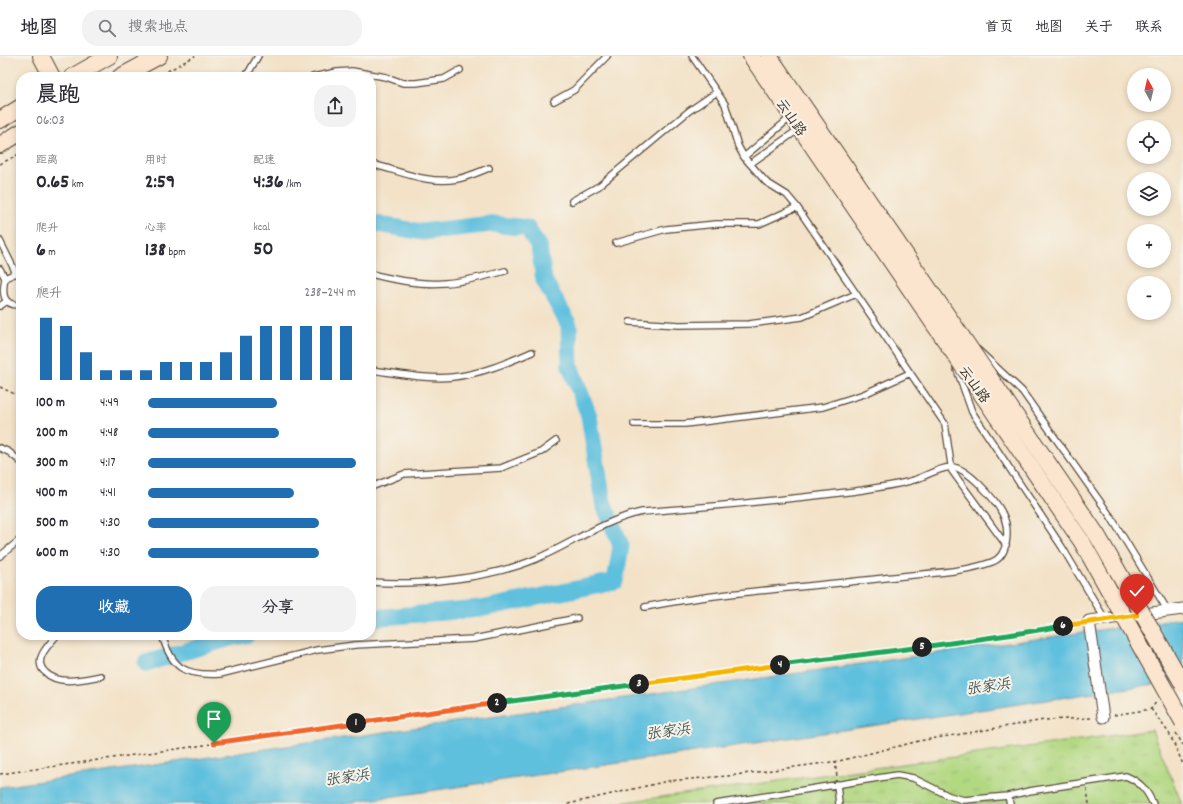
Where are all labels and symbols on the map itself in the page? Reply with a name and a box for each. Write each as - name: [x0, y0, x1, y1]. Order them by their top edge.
- north arrow: [1127, 68, 1171, 112]
- street label: 云山路: [770, 95, 810, 141]
- street label: 云山路: [953, 362, 994, 408]
- pin: [1120, 574, 1154, 615]
- pin: 6: [1053, 616, 1073, 636]
- pin: 5: [912, 637, 932, 657]
- pin: 4: [770, 655, 790, 675]
- pin: 3: [629, 674, 649, 694]
- water label: 张家浜: [964, 674, 1013, 702]
- pin: 2: [487, 693, 507, 713]
- pin: [197, 702, 231, 743]
- pin: 1: [346, 713, 366, 733]
- water label: 张家浜: [644, 719, 693, 747]
- water label: 张家浜: [323, 765, 372, 793]

